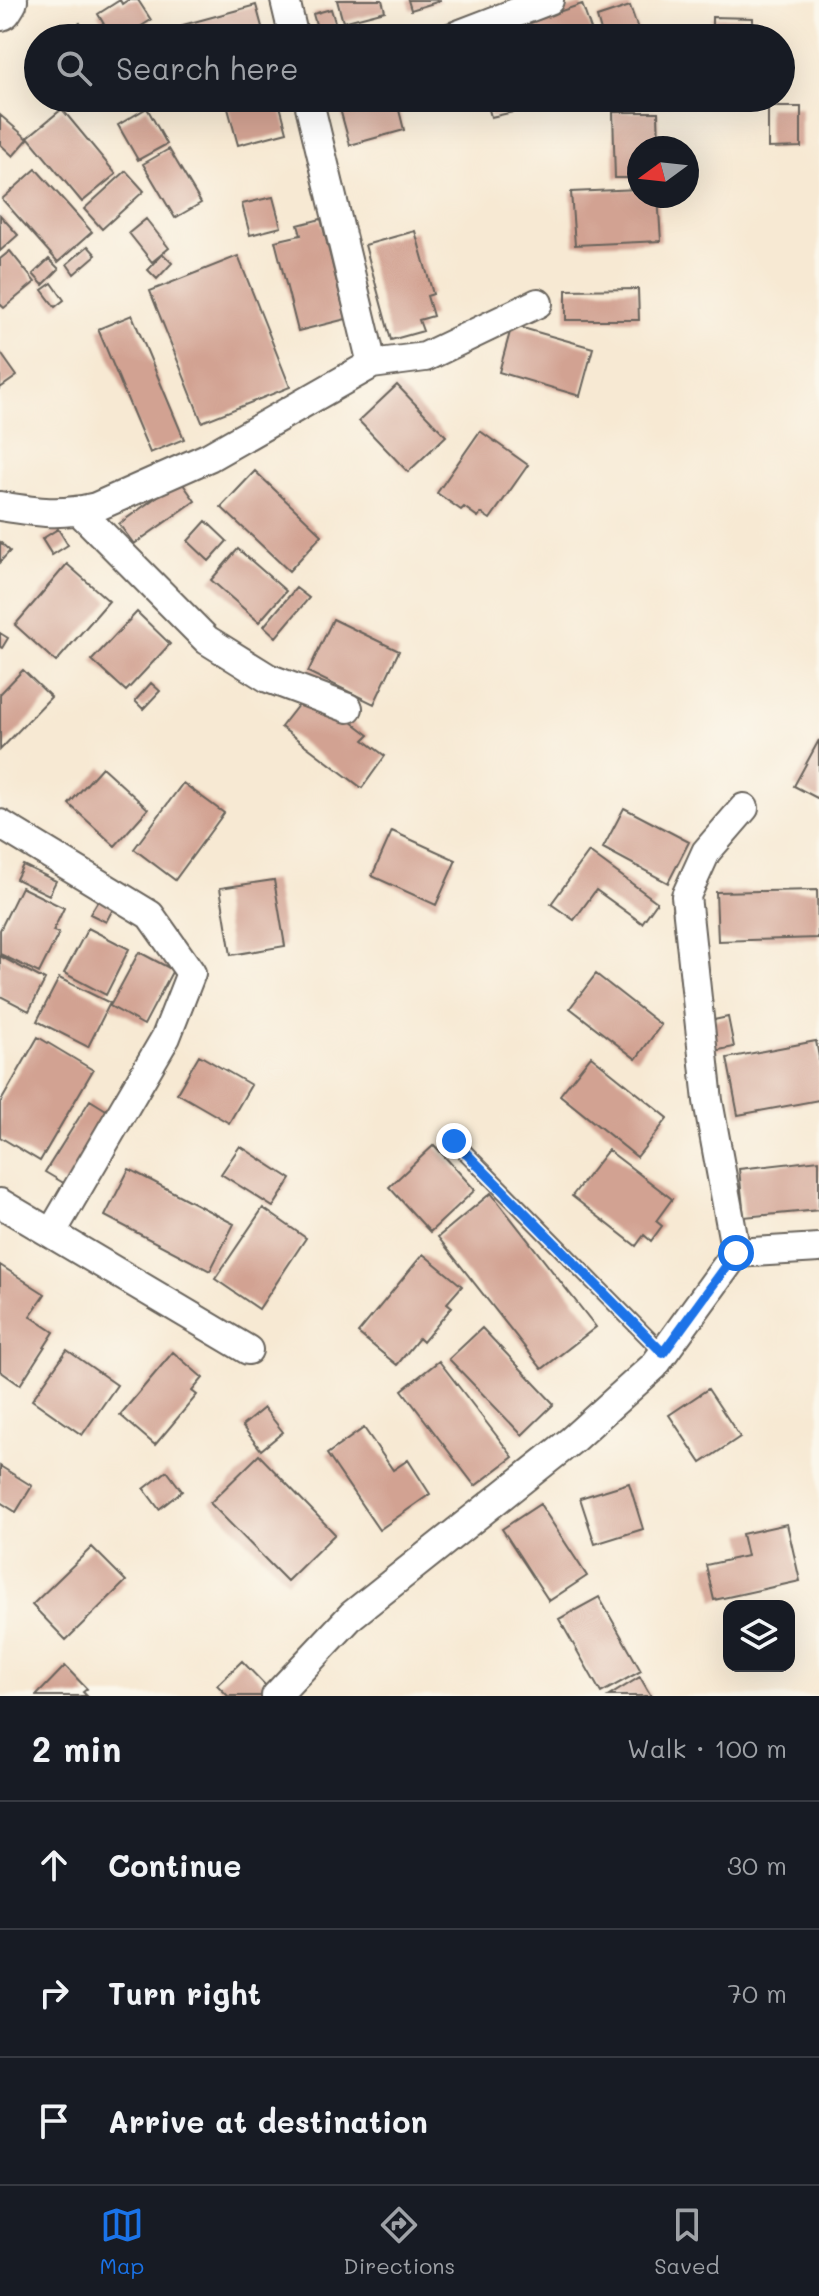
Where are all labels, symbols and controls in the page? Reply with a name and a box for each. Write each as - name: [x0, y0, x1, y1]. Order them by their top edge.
- search box: [24, 24, 795, 112]
- icon: search: [52, 46, 96, 90]
- text: Search here: [116, 48, 299, 88]
- north arrow: [627, 136, 699, 208]
- route end: [436, 1123, 472, 1159]
- route start: [718, 1235, 754, 1271]
- map controls: [723, 1600, 795, 1672]
- button: layers: [723, 1600, 795, 1672]
- text: 2 min: [32, 1726, 121, 1771]
- text: Walk · 100 m: [627, 1731, 787, 1765]
- icon: ahead: [32, 1843, 76, 1887]
- text: Continue: [108, 1845, 241, 1885]
- text: 30 m: [727, 1848, 787, 1882]
- icon: right: [32, 1971, 76, 2015]
- text: Turn right: [108, 1973, 261, 2013]
- text: 70 m: [727, 1976, 787, 2010]
- icon: arrive: [32, 2099, 76, 2143]
- text: Arrive at destination: [108, 2101, 428, 2141]
- tab: Map: [100, 2203, 144, 2280]
- tab: Directions: [343, 2203, 455, 2280]
- tab: Saved: [654, 2203, 719, 2280]

